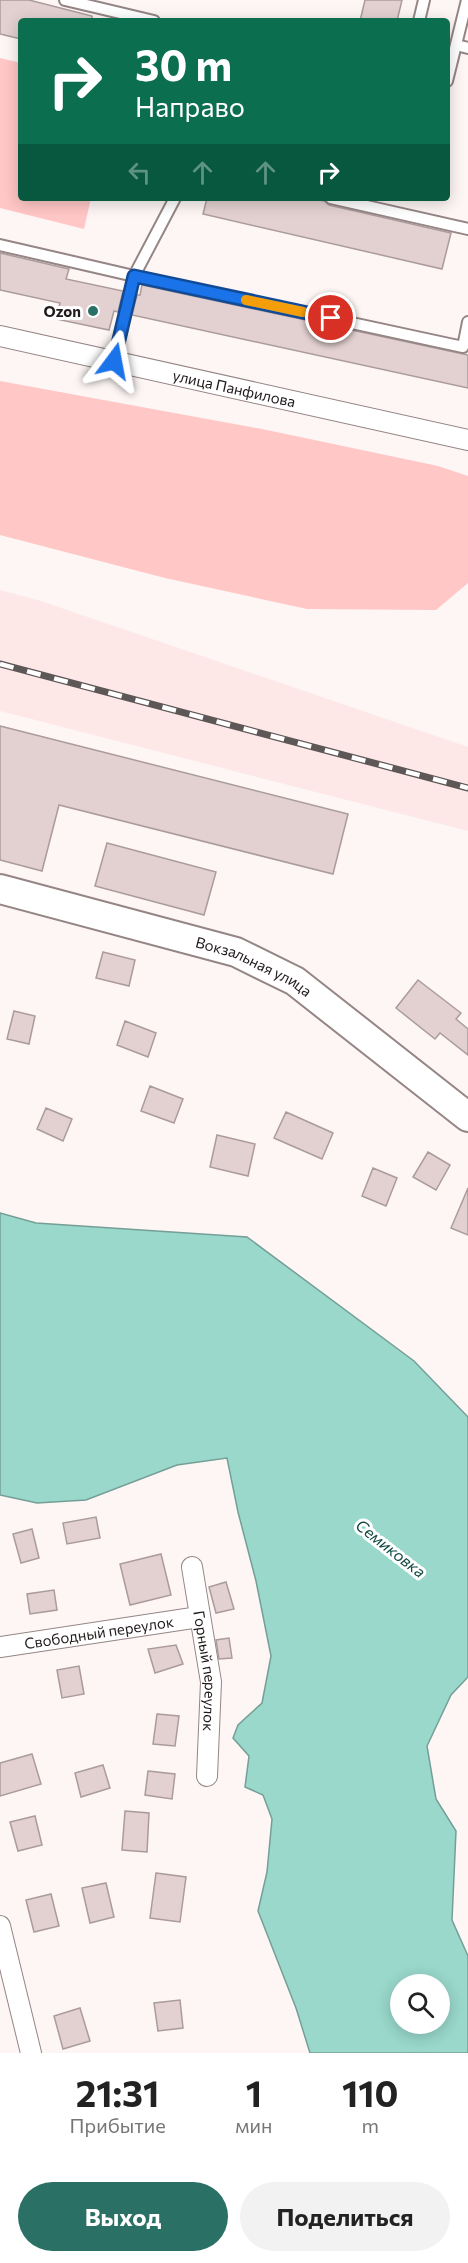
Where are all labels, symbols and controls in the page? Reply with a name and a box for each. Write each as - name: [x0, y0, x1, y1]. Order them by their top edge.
- text: 30 m: [135, 38, 232, 90]
- icon: right: [36, 42, 114, 120]
- text: Направо: [135, 90, 245, 123]
- icon: left: [123, 156, 156, 189]
- icon: ahead: [186, 156, 219, 189]
- icon: ahead: [249, 156, 282, 189]
- icon: right: [312, 156, 345, 189]
- pin: [305, 292, 356, 343]
- icon: arrive: [314, 301, 347, 334]
- place label: Ozon: [43, 302, 81, 320]
- marker: Ozon: [86, 304, 100, 318]
- position arrow: [82, 329, 146, 393]
- street label: улица Панфилова: [171, 366, 297, 410]
- street label: Вокзальная улица: [194, 933, 316, 1000]
- water label: Семиковка: [352, 1515, 430, 1581]
- street label: Горный переулок: [190, 1609, 220, 1732]
- street label: Свободный переулок: [23, 1612, 175, 1652]
- map controls: [390, 1974, 450, 2034]
- button: search: [390, 1974, 450, 2034]
- text: 21:31: [76, 2070, 159, 2114]
- text: 1: [246, 2070, 262, 2114]
- text: 110: [342, 2070, 398, 2114]
- text: Прибытие: [70, 2113, 166, 2137]
- text: мин: [235, 2113, 272, 2137]
- text: m: [361, 2113, 379, 2137]
- button: Выход: [18, 2182, 228, 2251]
- button: Поделиться: [240, 2182, 450, 2251]

